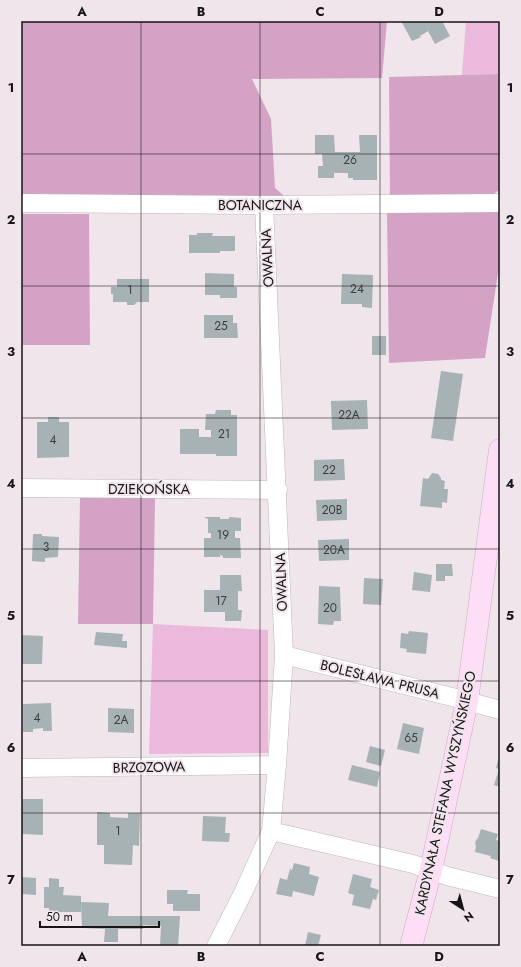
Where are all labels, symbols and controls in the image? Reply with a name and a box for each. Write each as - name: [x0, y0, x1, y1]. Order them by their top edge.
- text: A: [76, 2, 87, 21]
- text: B: [197, 2, 206, 21]
- text: C: [315, 2, 325, 21]
- text: D: [434, 2, 444, 21]
- text: 1: [8, 78, 14, 97]
- text: 1: [507, 78, 513, 97]
- house number: 26: [343, 151, 357, 169]
- street label: BOTANICZNA: [218, 195, 303, 215]
- text: 2: [7, 210, 15, 229]
- text: 2: [506, 210, 514, 229]
- street label: OWALNA: [255, 227, 279, 288]
- house number: 24: [350, 280, 364, 298]
- house number: 1: [127, 281, 133, 299]
- house number: 25: [214, 317, 228, 335]
- text: 3: [7, 342, 15, 361]
- text: 3: [506, 342, 514, 361]
- house number: 22A: [338, 406, 360, 424]
- house number: 21: [218, 425, 230, 443]
- house number: 4: [50, 431, 57, 449]
- house number: 22: [322, 461, 336, 479]
- text: 4: [6, 474, 16, 493]
- text: 4: [505, 474, 515, 493]
- street label: DZIEKOŃSKA: [108, 479, 191, 499]
- house number: 20B: [322, 501, 343, 519]
- house number: 19: [217, 526, 229, 544]
- house number: 3: [43, 538, 50, 556]
- house number: 20A: [323, 541, 345, 559]
- street label: OWALNA: [270, 552, 292, 612]
- house number: 17: [215, 592, 228, 610]
- house number: 20: [323, 599, 337, 617]
- text: 5: [7, 606, 15, 625]
- text: 5: [506, 606, 514, 625]
- street label: BOLESŁAWA PRUSA: [318, 655, 442, 704]
- street label: KARDYNAŁA STEFANA WYSZYŃSKIEGO: [411, 669, 479, 917]
- house number: 4: [34, 709, 41, 727]
- house number: 2A: [114, 711, 128, 729]
- house number: 65: [404, 729, 418, 747]
- text: 6: [7, 738, 16, 757]
- text: 6: [506, 738, 515, 757]
- street label: BRZOZOWA: [113, 756, 186, 778]
- house number: 1: [115, 822, 121, 840]
- text: 7: [7, 870, 15, 889]
- text: 7: [506, 870, 514, 889]
- north arrow: [443, 889, 483, 929]
- scale bar: [40, 903, 159, 929]
- text: 50 m: [46, 908, 73, 926]
- text: A: [76, 947, 87, 966]
- text: B: [197, 947, 206, 966]
- text: C: [315, 947, 325, 966]
- text: D: [434, 947, 444, 966]

